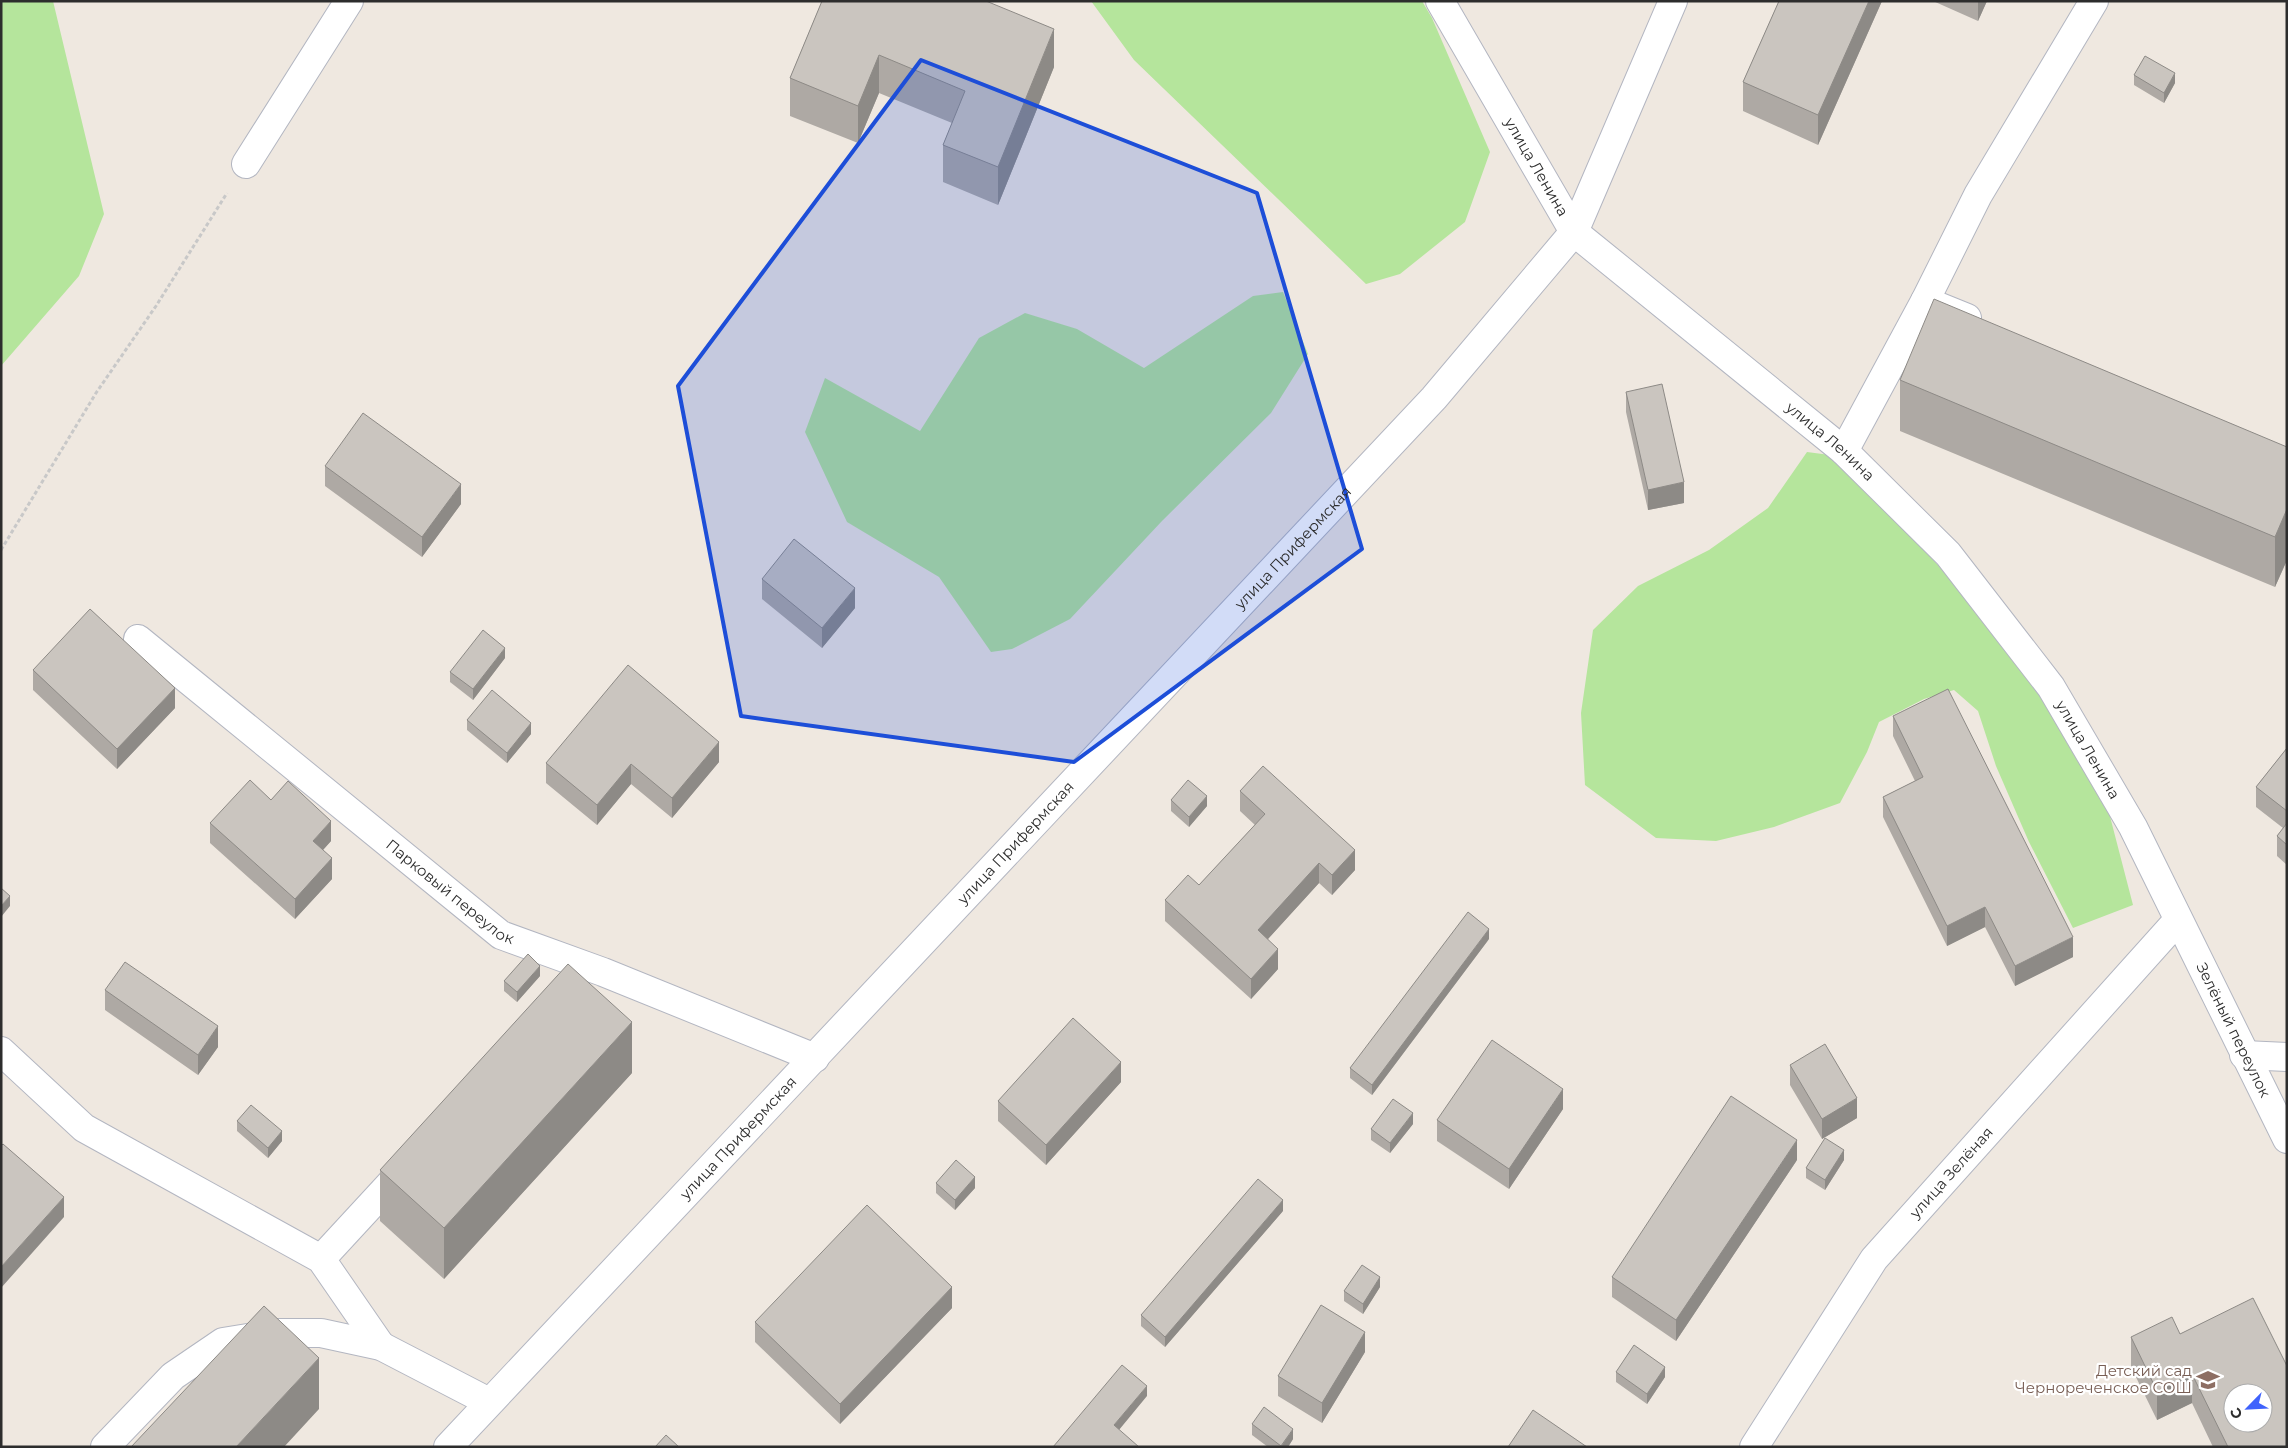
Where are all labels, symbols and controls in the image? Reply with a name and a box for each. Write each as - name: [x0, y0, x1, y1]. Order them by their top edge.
- street label: улица Ленина: [1500, 113, 1573, 220]
- street label: улица Ленина: [1781, 397, 1879, 485]
- street label: улица Прифермская: [1230, 482, 1355, 614]
- street label: улица Ленина: [2051, 696, 2124, 802]
- street label: улица Прифермская: [952, 777, 1078, 909]
- street label: Парковый переулок: [382, 835, 517, 948]
- street label: Зелёный переулок: [2192, 959, 2275, 1101]
- street label: улица Прифермская: [675, 1072, 800, 1204]
- street label: улица Зелёная: [1905, 1123, 1997, 1223]
- place label: Детский сад Чернореченское СОШ: [2015, 1361, 2192, 1397]
- school or university icon: Детский сад Чернореченское СОШ: [2195, 1367, 2221, 1393]
- north arrow: [2223, 1383, 2273, 1433]
- text: С: [2226, 1405, 2246, 1422]

